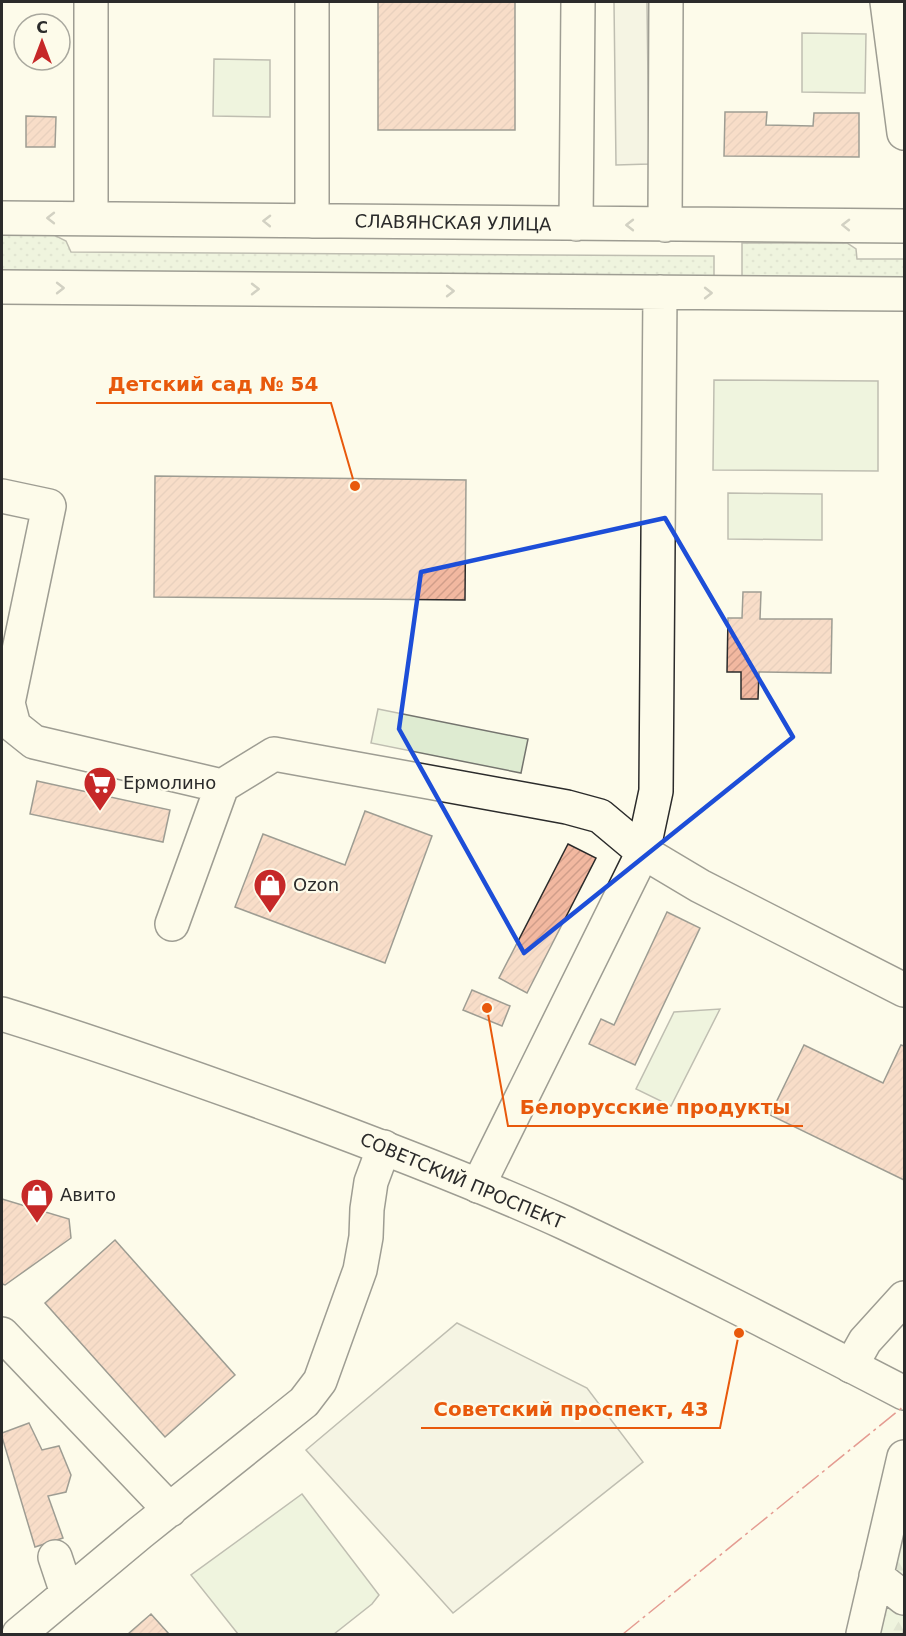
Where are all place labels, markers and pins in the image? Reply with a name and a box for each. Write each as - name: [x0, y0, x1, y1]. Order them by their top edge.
- callout: Детский сад № 54: [96, 365, 331, 403]
- supermarket icon: Ермолино: [82, 765, 118, 812]
- place label: Ермолино: [123, 772, 216, 793]
- shop icon: Ozon: [252, 867, 288, 914]
- place label: Ozon: [293, 874, 339, 895]
- callout: Белорусские продукты: [508, 1088, 803, 1126]
- shop icon: Авито: [19, 1177, 55, 1224]
- place label: Авито: [60, 1184, 116, 1205]
- callout: Советский проспект, 43: [421, 1390, 720, 1428]

